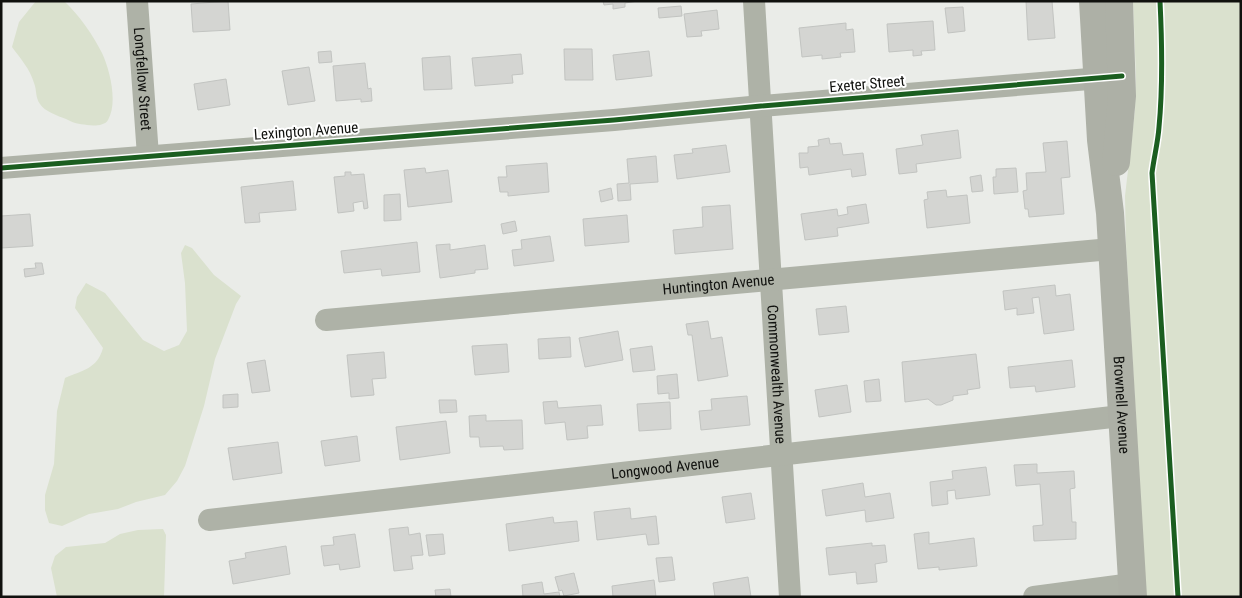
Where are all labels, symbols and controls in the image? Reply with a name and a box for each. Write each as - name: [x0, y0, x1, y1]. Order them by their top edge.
- street label: Longfellow Street: [130, 26, 155, 131]
- street label: Exeter Street: [829, 72, 905, 96]
- street label: Lexington Avenue: [253, 118, 359, 144]
- street label: Huntington Avenue: [662, 270, 775, 299]
- street label: Commonwealth Avenue: [763, 304, 790, 444]
- street label: Brownell Avenue: [1110, 356, 1133, 454]
- street label: Longwood Avenue: [610, 453, 720, 483]

